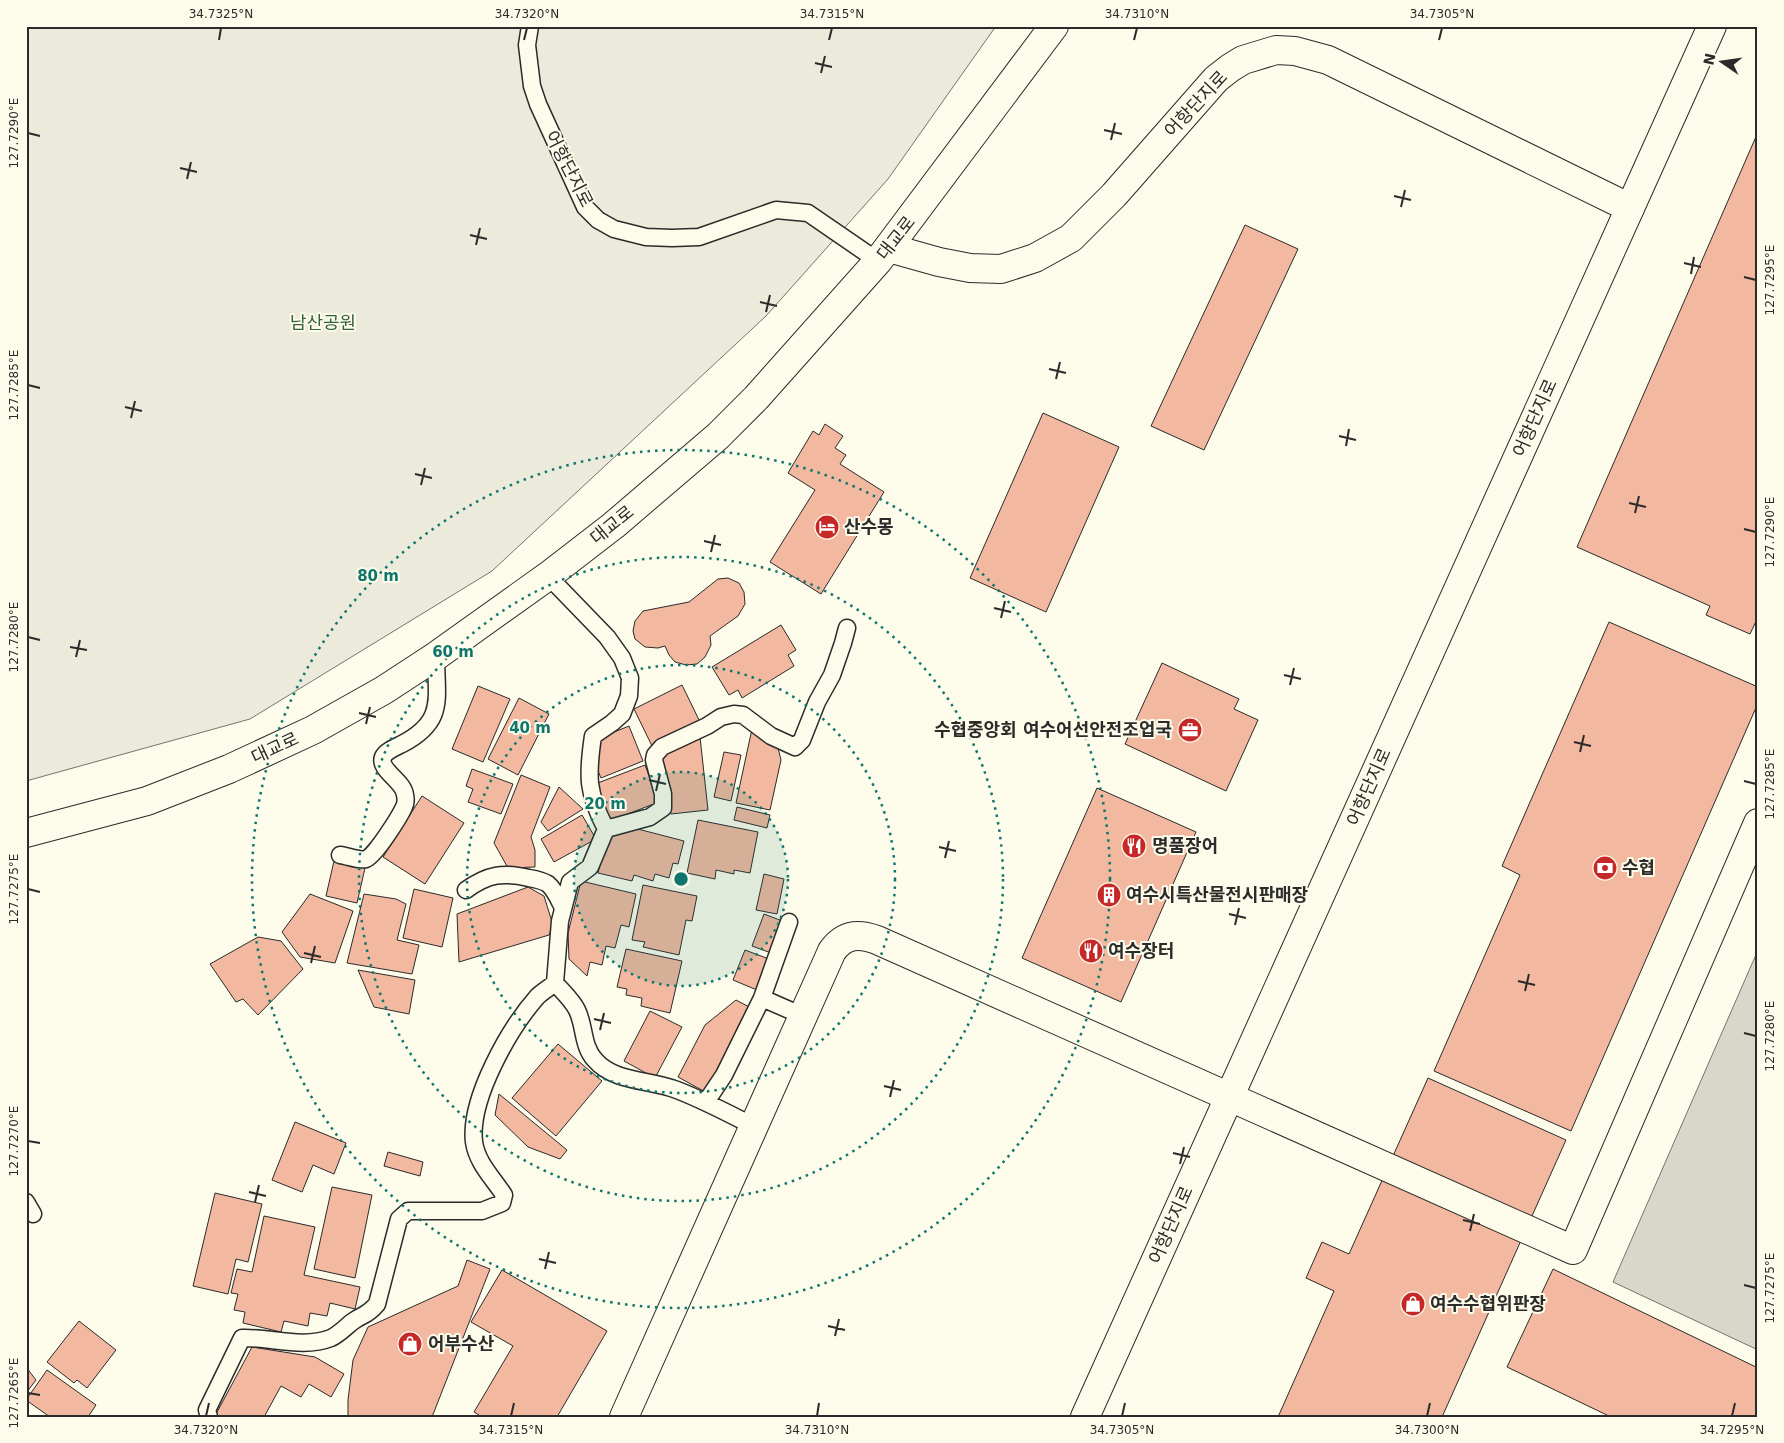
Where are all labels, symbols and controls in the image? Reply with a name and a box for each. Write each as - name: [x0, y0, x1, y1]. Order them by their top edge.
- text: 34.7325°N: [189, 7, 253, 21]
- text: 34.7320°N: [495, 7, 559, 21]
- text: 34.7315°N: [800, 7, 864, 21]
- text: 34.7310°N: [1105, 7, 1169, 21]
- text: 34.7305°N: [1410, 7, 1474, 21]
- north arrow: [1696, 38, 1746, 88]
- text: N: [1700, 52, 1718, 67]
- street label: 어항단지로: [1160, 66, 1232, 141]
- text: 127.7290°E: [7, 98, 21, 168]
- street label: 어항단지로: [541, 127, 598, 210]
- street label: 대교로: [872, 212, 919, 264]
- text: 127.7295°E: [1763, 245, 1777, 315]
- park label: 남산공원: [290, 312, 356, 333]
- text: 127.7285°E: [7, 350, 21, 420]
- street label: 어항단지로: [1508, 376, 1561, 460]
- text: 127.7290°E: [1763, 497, 1777, 567]
- street label: 대교로: [586, 501, 638, 548]
- hotel icon: 산수몽: [814, 514, 840, 540]
- place label: 산수몽: [844, 516, 894, 537]
- text: 80 m: [357, 567, 399, 585]
- text: 127.7280°E: [7, 602, 21, 672]
- text: 60 m: [432, 643, 474, 661]
- office icon: 수협중앙회 여수어선안전조업국: [1177, 717, 1203, 743]
- text: 40 m: [509, 719, 551, 737]
- place label: 수협중앙회 여수어선안전조업국: [934, 719, 1172, 740]
- street label: 대교로: [248, 728, 302, 768]
- street label: 어항단지로: [1342, 745, 1395, 829]
- text: 127.7285°E: [1763, 749, 1777, 819]
- text: 20 m: [584, 795, 626, 813]
- restaurant icon: 명품장어: [1121, 833, 1147, 859]
- place label: 명품장어: [1152, 835, 1218, 856]
- text: 127.7275°E: [7, 854, 21, 924]
- bank icon: 수협: [1592, 855, 1618, 881]
- place label: 수협: [1622, 857, 1655, 878]
- centre of rings: [672, 870, 690, 888]
- building icon: 여수시특산물전시판매장: [1096, 882, 1122, 908]
- place label: 여수시특산물전시판매장: [1126, 884, 1309, 905]
- restaurant icon: 여수장터: [1078, 938, 1104, 964]
- place label: 여수장터: [1108, 940, 1174, 961]
- text: 127.7280°E: [1763, 1001, 1777, 1071]
- text: 127.7270°E: [7, 1106, 21, 1176]
- street label: 어항단지로: [1144, 1183, 1197, 1267]
- text: 127.7275°E: [1763, 1253, 1777, 1323]
- shop icon: 여수수협위판장: [1400, 1291, 1426, 1317]
- place label: 여수수협위판장: [1430, 1293, 1546, 1314]
- shop icon: 어부수산: [397, 1331, 423, 1357]
- place label: 어부수산: [428, 1333, 495, 1354]
- text: 127.7265°E: [7, 1358, 21, 1428]
- text: 34.7320°N: [174, 1423, 238, 1437]
- text: 34.7315°N: [479, 1423, 543, 1437]
- text: 34.7310°N: [785, 1423, 849, 1437]
- text: 34.7305°N: [1090, 1423, 1154, 1437]
- text: 34.7300°N: [1395, 1423, 1459, 1437]
- text: 34.7295°N: [1700, 1423, 1764, 1437]

